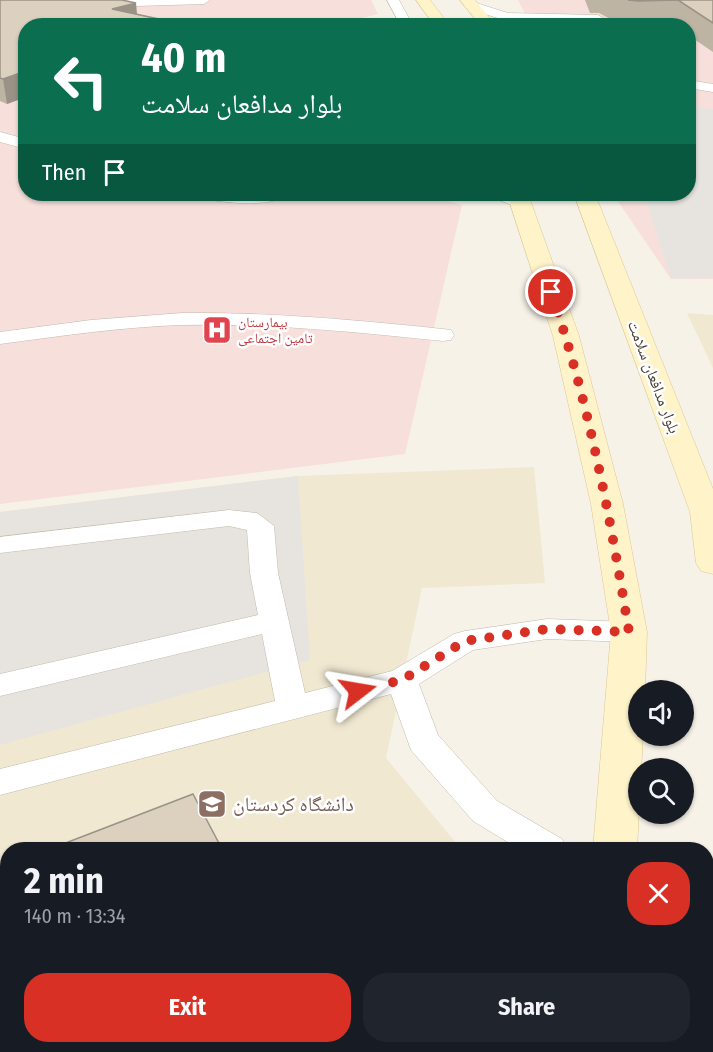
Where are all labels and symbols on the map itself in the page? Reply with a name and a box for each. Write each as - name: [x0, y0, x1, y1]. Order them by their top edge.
- pin: [525, 266, 576, 317]
- hospital icon: بیمارستان تامین اجتماعی: [201, 314, 233, 346]
- place label: بیمارستان تامین اجتماعی: [238, 314, 313, 347]
- street label: بلوار مدافعان سلامت: [623, 318, 684, 437]
- position arrow: [326, 659, 390, 723]
- school or university icon: دانشگاه کردستان: [196, 788, 228, 820]
- place label: دانشگاه کردستان: [233, 792, 354, 816]

